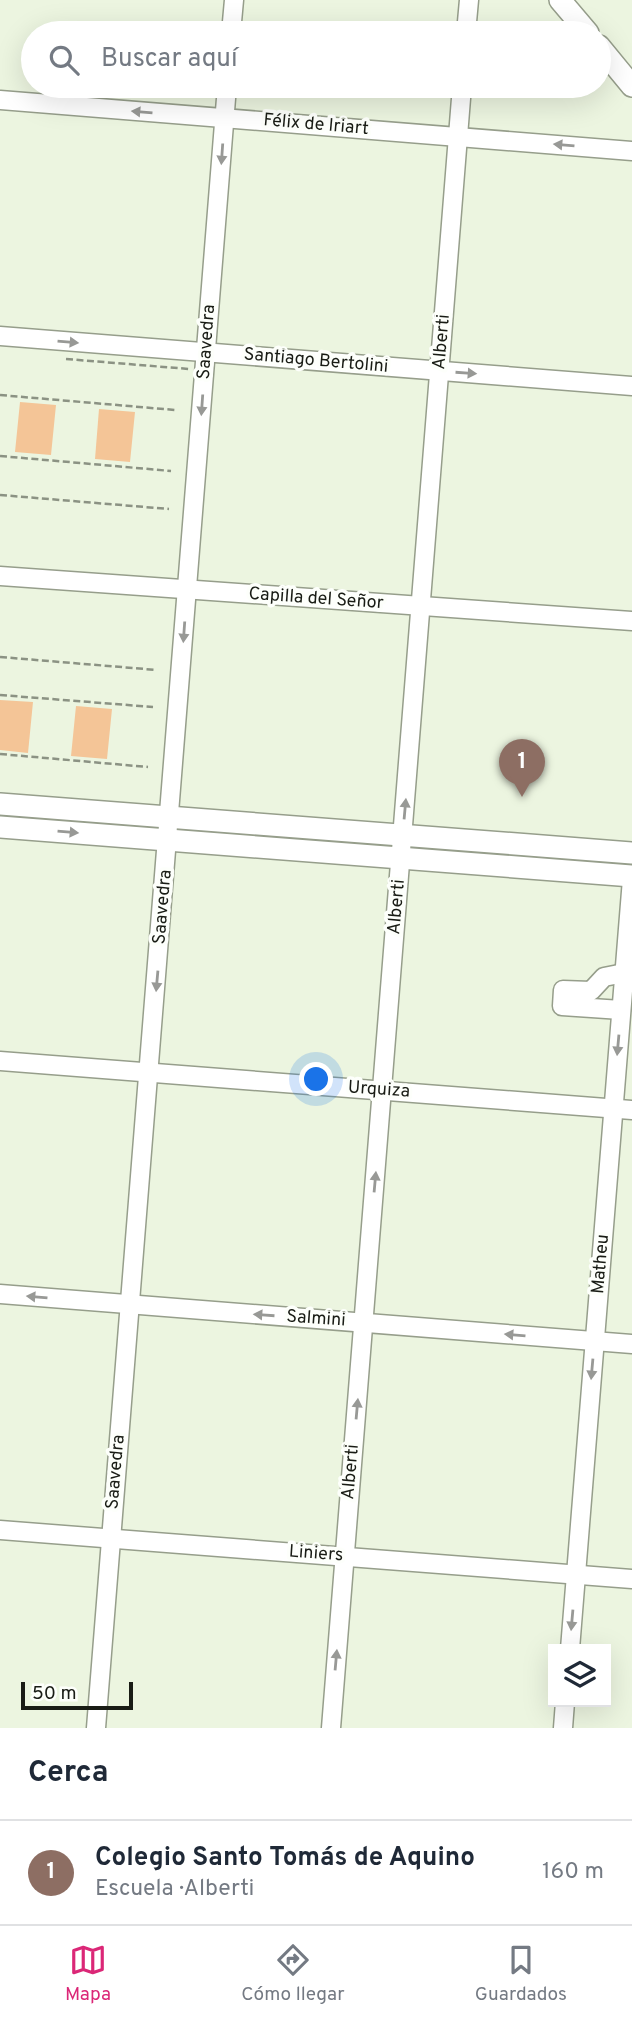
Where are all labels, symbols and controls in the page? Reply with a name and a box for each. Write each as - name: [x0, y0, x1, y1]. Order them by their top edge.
- search box: [21, 21, 611, 98]
- icon: search: [45, 41, 83, 79]
- text: Buscar aquí: [101, 43, 238, 76]
- one-way arrow: [131, 106, 153, 117]
- street label: Félix de Iriart: [262, 109, 370, 141]
- one-way arrow: [553, 139, 575, 150]
- one-way arrow: [216, 143, 227, 165]
- street label: Saavedra: [193, 304, 221, 380]
- street label: Alberti: [428, 313, 456, 371]
- one-way arrow: [57, 337, 79, 348]
- street label: Santiago Bertolini: [243, 343, 389, 379]
- one-way arrow: [455, 368, 477, 379]
- one-way arrow: [196, 394, 207, 416]
- street label: Capilla del Señor: [248, 583, 384, 615]
- one-way arrow: [178, 621, 189, 643]
- pin: 1: [499, 739, 545, 797]
- one-way arrow: [400, 798, 411, 820]
- one-way arrow: [57, 827, 79, 838]
- street label: Saavedra: [148, 869, 178, 945]
- street label: Alberti: [383, 878, 411, 936]
- one-way arrow: [151, 970, 162, 992]
- one-way arrow: [612, 1034, 623, 1056]
- your location: [299, 1062, 333, 1096]
- street label: Urquiza: [347, 1076, 411, 1104]
- one-way arrow: [370, 1171, 381, 1193]
- street label: Matheu: [587, 1233, 615, 1295]
- one-way arrow: [26, 1291, 48, 1302]
- street label: Salmini: [286, 1305, 346, 1333]
- one-way arrow: [253, 1309, 275, 1320]
- one-way arrow: [504, 1329, 526, 1340]
- one-way arrow: [586, 1358, 597, 1380]
- one-way arrow: [352, 1398, 363, 1420]
- street label: Saavedra: [101, 1434, 131, 1510]
- street label: Alberti: [337, 1443, 365, 1501]
- street label: Liniers: [288, 1541, 344, 1567]
- one-way arrow: [566, 1609, 577, 1631]
- map controls: [548, 1644, 611, 1707]
- button: layers: [548, 1644, 611, 1707]
- one-way arrow: [331, 1649, 342, 1671]
- scale bar: [21, 1679, 133, 1711]
- text: 50 m: [32, 1682, 77, 1706]
- text: Cerca: [28, 1755, 108, 1792]
- text: Colegio Santo Tomás de Aquino: [95, 1842, 475, 1875]
- text: 1: [46, 1858, 56, 1887]
- text: 160 m: [542, 1858, 604, 1887]
- text: Escuela · Alberti: [95, 1875, 254, 1904]
- tab: Mapa: [65, 1941, 111, 2007]
- tab: Cómo llegar: [241, 1941, 345, 2007]
- tab: Guardados: [475, 1941, 567, 2007]

